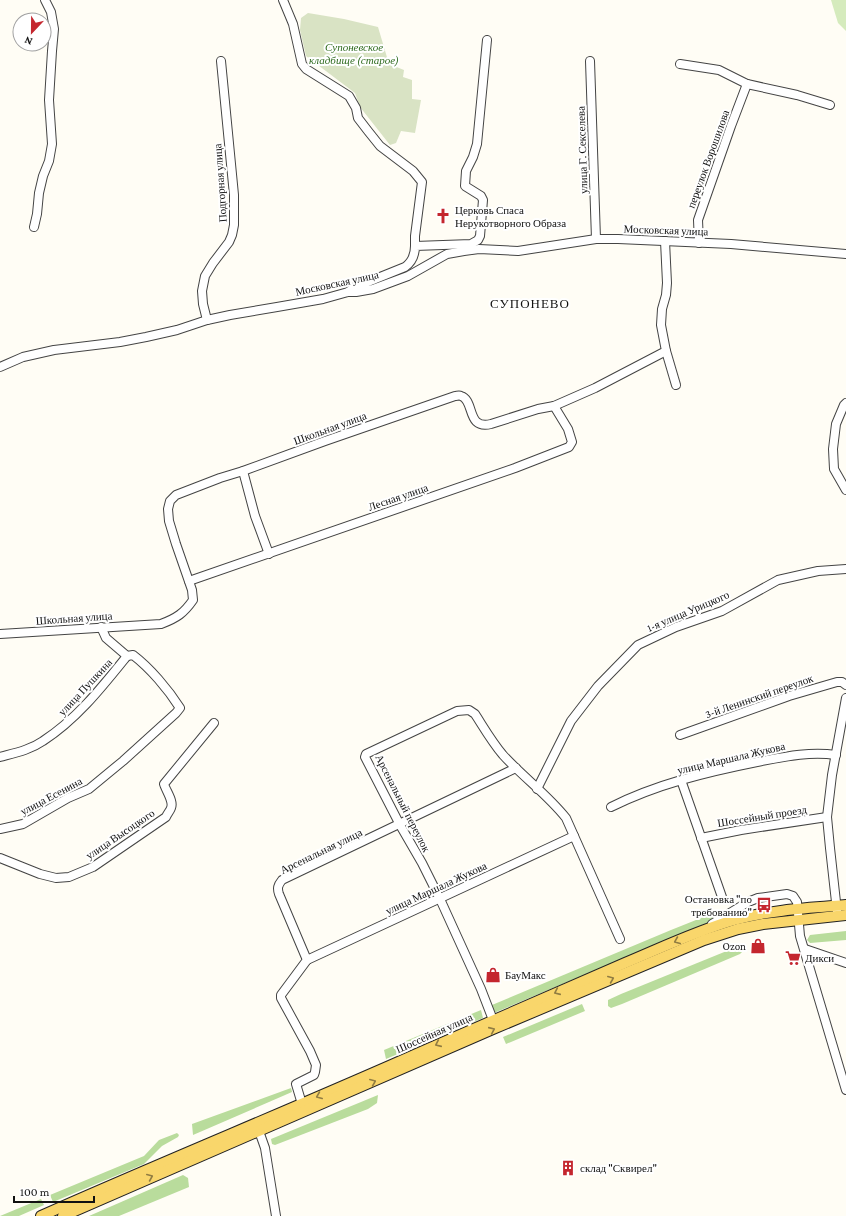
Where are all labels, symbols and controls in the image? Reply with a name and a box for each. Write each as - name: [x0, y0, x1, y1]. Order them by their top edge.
- north arrow: [12, 12, 52, 52]
- text: N: [22, 34, 34, 48]
- park label: Супоневское кладбище (старое): [309, 41, 399, 67]
- street label: улица Г. Секселева: [574, 106, 590, 194]
- street label: переулок Ворошилова: [685, 108, 731, 210]
- street label: Подгорная улица: [211, 143, 229, 223]
- place label: Церковь Спаса Нерукотворного Образа: [455, 204, 566, 229]
- church icon: Церковь Спаса Нерукотворного Образа: [434, 207, 452, 225]
- street label: Московская улица: [623, 223, 709, 237]
- street label: Московская улица: [294, 268, 380, 298]
- district label: СУПОНЕВО: [490, 296, 570, 311]
- street label: Школьная улица: [292, 409, 368, 447]
- street label: Лесная улица: [367, 481, 430, 513]
- street label: 1-я улица Урицкого: [645, 588, 731, 634]
- street label: Школьная улица: [35, 609, 113, 627]
- street label: улица Пушкина: [56, 656, 114, 718]
- street label: 3-й Ленинский переулок: [703, 672, 815, 720]
- street label: улица Маршала Жукова: [676, 740, 786, 776]
- street label: Арсенальный переулок: [373, 752, 433, 854]
- street label: улица Есенина: [18, 775, 84, 817]
- street label: Шоссейный проезд: [716, 803, 808, 829]
- street label: улица Высоцкого: [83, 806, 157, 861]
- street label: Арсенальная улица: [278, 826, 364, 876]
- street label: улица Маршала Жукова: [383, 859, 489, 917]
- place label: Остановка "по требованию": [685, 893, 752, 918]
- bus stop icon: Остановка "по требованию": [755, 896, 773, 914]
- one-way arrow: [673, 937, 680, 945]
- shop icon: Ozon: [749, 937, 767, 955]
- place label: Ozon: [723, 940, 746, 952]
- supermarket icon: Дикси: [784, 949, 802, 967]
- place label: Дикси: [805, 952, 834, 964]
- shop icon: БауМакс: [484, 966, 502, 984]
- place label: БауМакс: [505, 969, 546, 981]
- one-way arrow: [608, 975, 615, 983]
- one-way arrow: [554, 988, 561, 996]
- street label: Шоссейная улица: [394, 1011, 474, 1055]
- one-way arrow: [487, 1027, 495, 1035]
- one-way arrow: [435, 1040, 442, 1048]
- one-way arrow: [368, 1079, 376, 1087]
- one-way arrow: [316, 1092, 323, 1100]
- building icon: склад "Сквирел": [559, 1159, 577, 1177]
- place label: склад "Сквирел": [580, 1162, 657, 1174]
- one-way arrow: [147, 1174, 154, 1182]
- scale bar: [14, 1178, 94, 1204]
- text: 100 m: [20, 1185, 50, 1199]

